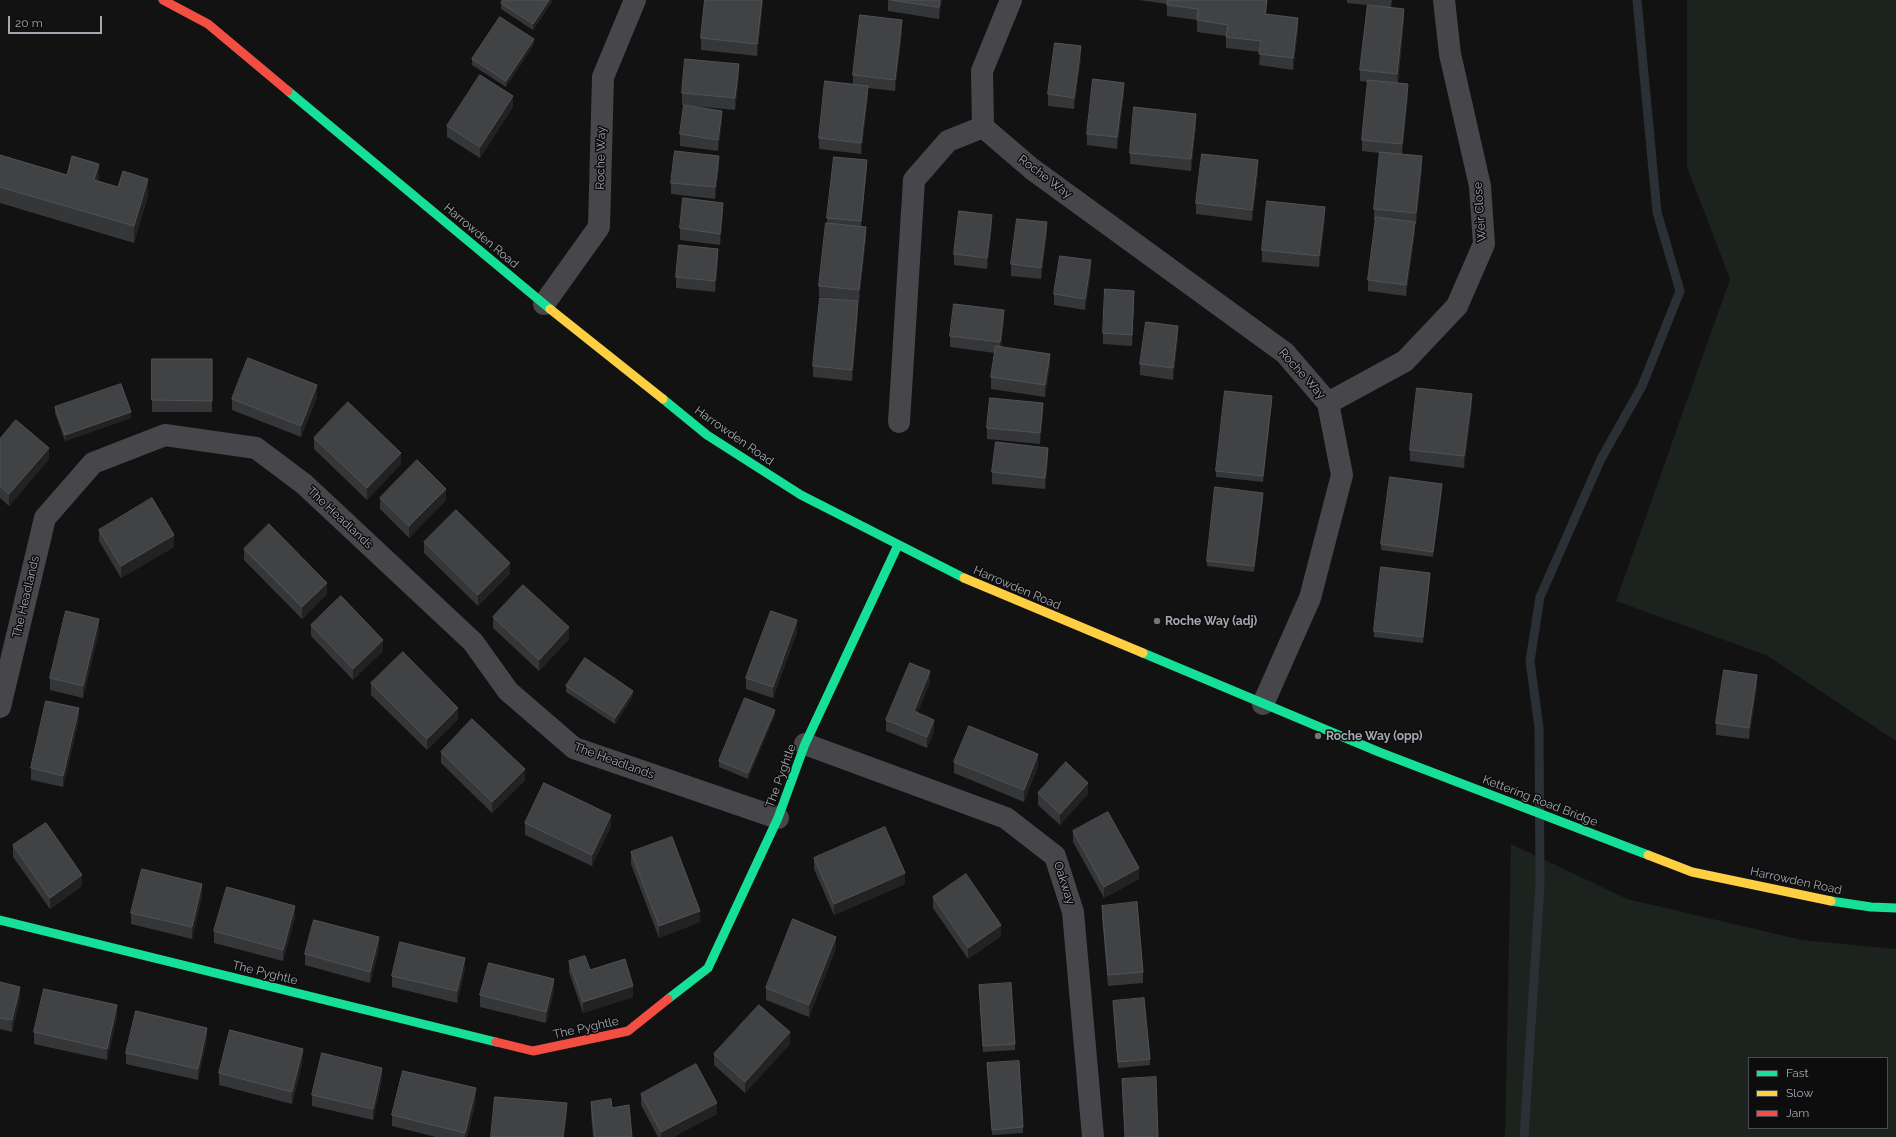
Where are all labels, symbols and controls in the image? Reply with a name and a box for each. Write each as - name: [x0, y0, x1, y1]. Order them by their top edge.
- scale bar: [10, 8, 104, 34]
- text: 20 m: [15, 16, 43, 30]
- street label: Roche Way: [593, 126, 609, 190]
- street label: Roche Way: [1015, 152, 1075, 202]
- street label: Weir Close: [1471, 181, 1489, 243]
- street label: Harrowden Road: [441, 200, 521, 272]
- street label: Roche Way: [1275, 346, 1329, 402]
- street label: Harrowden Road: [692, 403, 776, 469]
- street label: The Headlands: [304, 484, 376, 552]
- street label: The Headlands: [10, 554, 42, 640]
- street label: Harrowden Road: [971, 563, 1063, 613]
- place label: Roche Way (adj): [1165, 614, 1257, 628]
- marker: Roche Way (adj): [1152, 616, 1162, 626]
- place label: Roche Way (opp): [1326, 729, 1423, 743]
- marker: Roche Way (opp): [1313, 731, 1323, 741]
- street label: The Headlands: [572, 740, 656, 782]
- street label: The Pyghtle: [763, 742, 799, 810]
- street label: Kettering Road Bridge: [1480, 772, 1600, 830]
- street label: Oakway: [1050, 860, 1078, 906]
- street label: Harrowden Road: [1749, 864, 1843, 898]
- street label: The Pyghtle: [231, 958, 299, 988]
- street label: The Pyghtle: [552, 1014, 620, 1042]
- legend: [1748, 1057, 1888, 1129]
- text: Fast: [1786, 1066, 1809, 1080]
- text: Slow: [1786, 1086, 1813, 1100]
- text: Jam: [1786, 1106, 1809, 1120]

